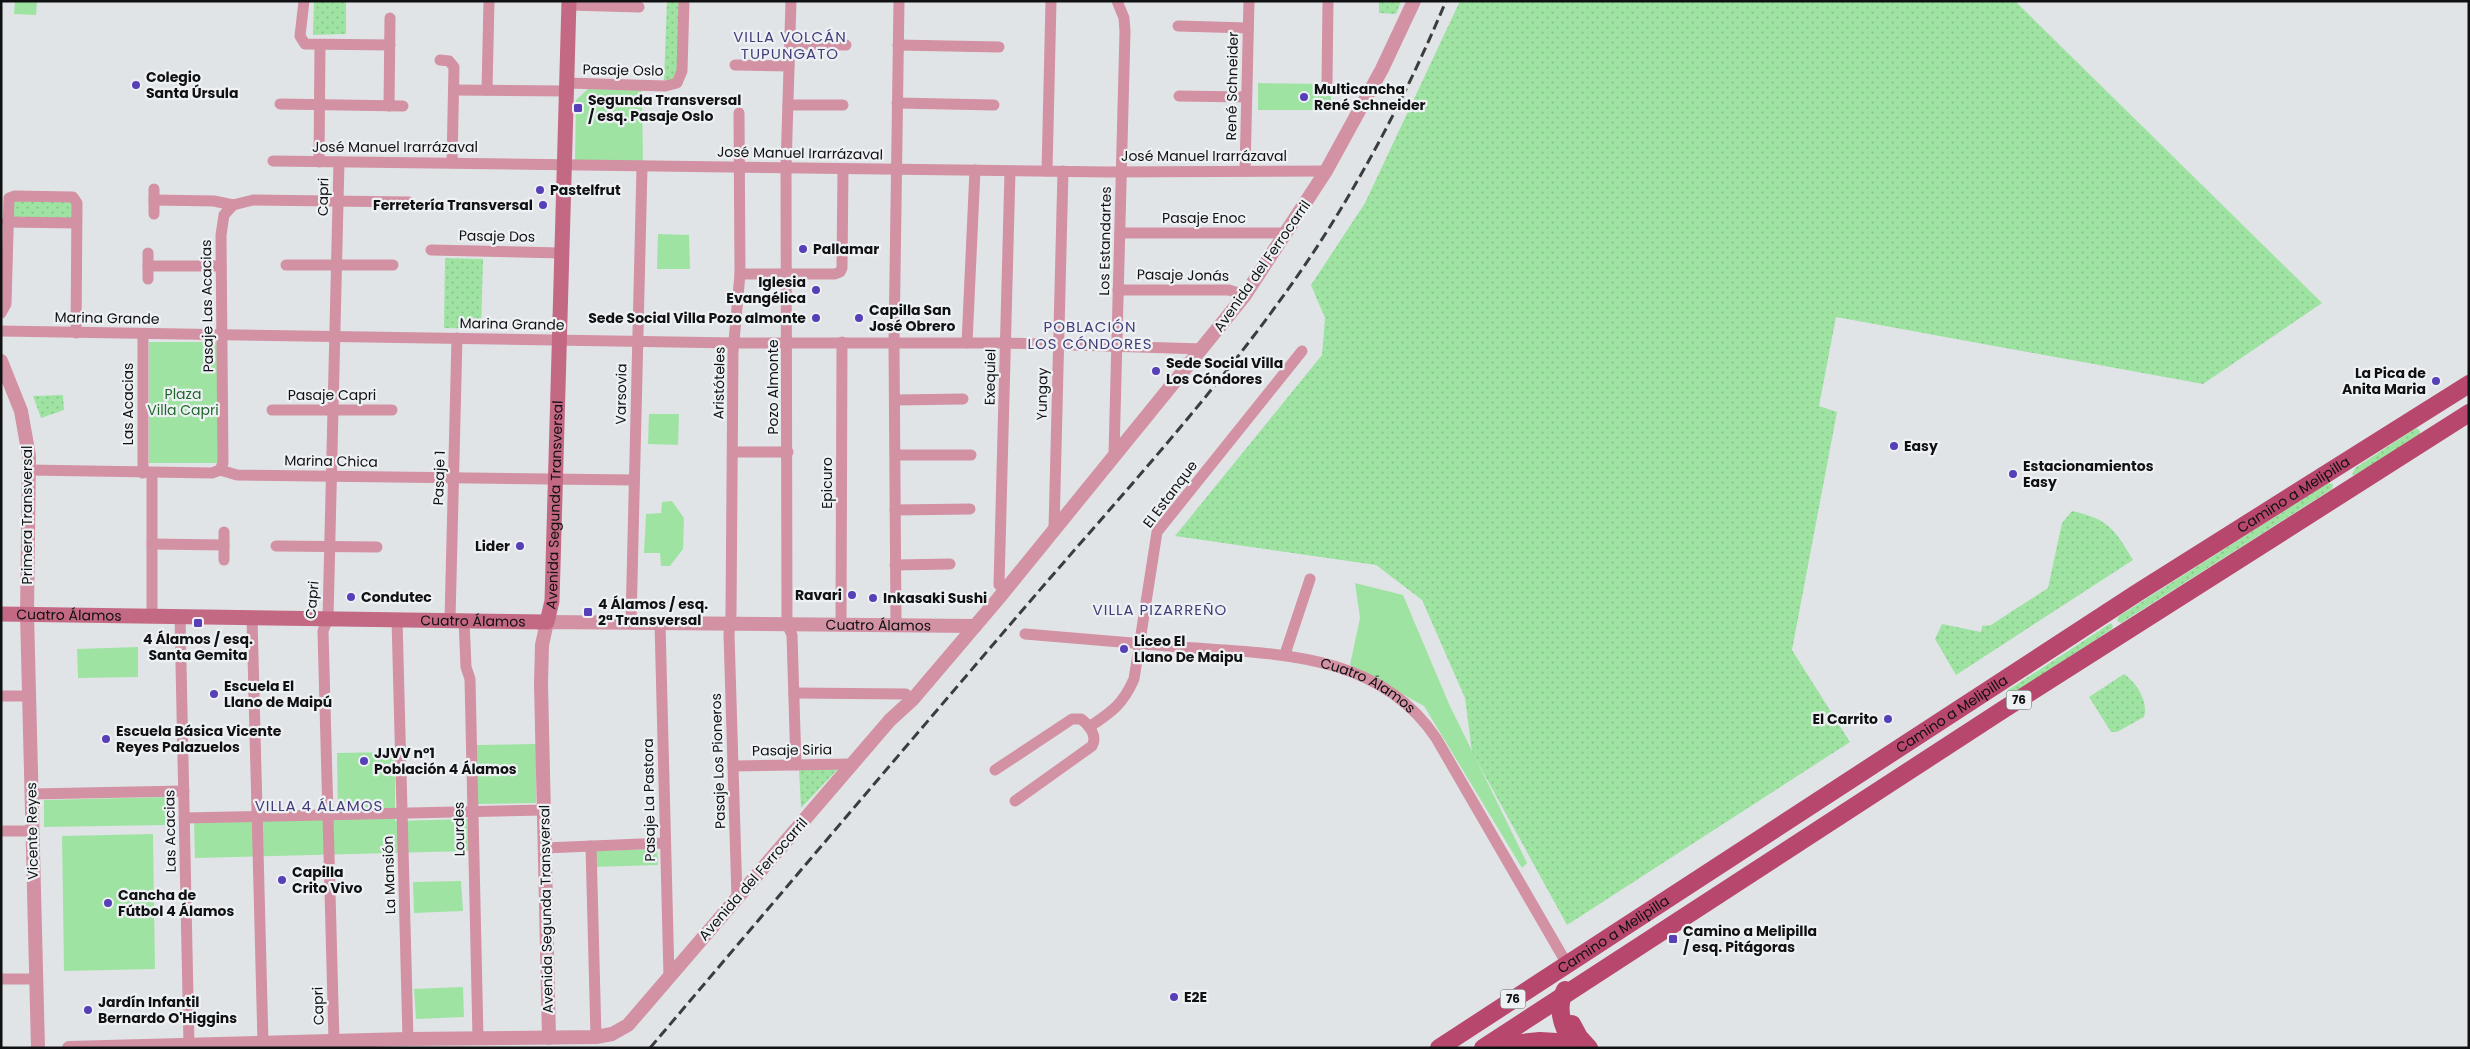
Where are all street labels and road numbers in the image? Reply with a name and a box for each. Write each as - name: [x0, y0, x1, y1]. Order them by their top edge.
- street label: René Schneider: [1221, 31, 1243, 141]
- street label: Pasaje Oslo: [582, 59, 664, 81]
- street label: José Manuel Irarrázaval: [312, 137, 478, 157]
- street label: José Manuel Irarrázaval: [717, 142, 883, 164]
- street label: José Manuel Irarrázaval: [1121, 146, 1287, 166]
- street label: Capri: [313, 178, 333, 216]
- street label: Los Estandartes: [1094, 186, 1116, 296]
- street label: Avenida del Ferrocarril: [1209, 196, 1315, 336]
- street label: Pasaje Enoc: [1162, 208, 1246, 228]
- street label: Pasaje Dos: [459, 225, 535, 247]
- street label: Pasaje Las Acacias: [196, 239, 218, 373]
- street label: Pasaje Jonás: [1137, 264, 1229, 286]
- street label: Marina Grande: [54, 307, 160, 329]
- street label: Marina Grande: [459, 313, 565, 335]
- street label: Pozo Almonte: [763, 339, 783, 435]
- street label: Aristóteles: [708, 346, 730, 420]
- street label: Exequiel: [980, 349, 1000, 405]
- street label: Las Acacias: [118, 363, 138, 445]
- street label: Varsovia: [610, 363, 632, 425]
- street label: Yungay: [1032, 367, 1052, 421]
- street label: Pasaje Capri: [288, 385, 376, 405]
- street label: Avenida Segunda Transversal: [540, 400, 568, 611]
- street label: Primera Transversal: [17, 446, 37, 584]
- street label: Marina Chica: [284, 450, 378, 472]
- street label: Pasaje 1: [428, 450, 450, 506]
- street label: Camino a Melipilla: [2233, 451, 2354, 538]
- street label: El Estanque: [1138, 456, 1202, 532]
- street label: Epicuro: [817, 457, 837, 509]
- street label: Capri: [300, 580, 324, 620]
- street label: Cuatro Álamos: [16, 604, 122, 626]
- street label: Cuatro Álamos: [420, 610, 526, 632]
- street label: Cuatro Álamos: [826, 615, 931, 636]
- street label: Cuatro Álamos: [1318, 653, 1420, 718]
- street label: Camino a Melipilla: [1892, 670, 2012, 758]
- road number: 76: [2006, 690, 2032, 710]
- street label: Pasaje Los Pioneros: [706, 693, 730, 829]
- street label: Pasaje La Pastora: [638, 738, 660, 862]
- street label: Pasaje Siria: [752, 739, 832, 761]
- street label: Vicente Reyes: [21, 782, 43, 880]
- street label: Las Acacias: [159, 789, 181, 873]
- street label: Lourdes: [449, 802, 469, 856]
- street label: Avenida Segunda Transversal: [534, 805, 558, 1013]
- street label: Avenida del Ferrocarril: [694, 813, 812, 945]
- street label: La Mansión: [378, 835, 400, 915]
- street label: Camino a Melipilla: [1553, 891, 1673, 978]
- street label: Capri: [307, 986, 329, 1026]
- road number: 76: [1500, 990, 1526, 1009]

